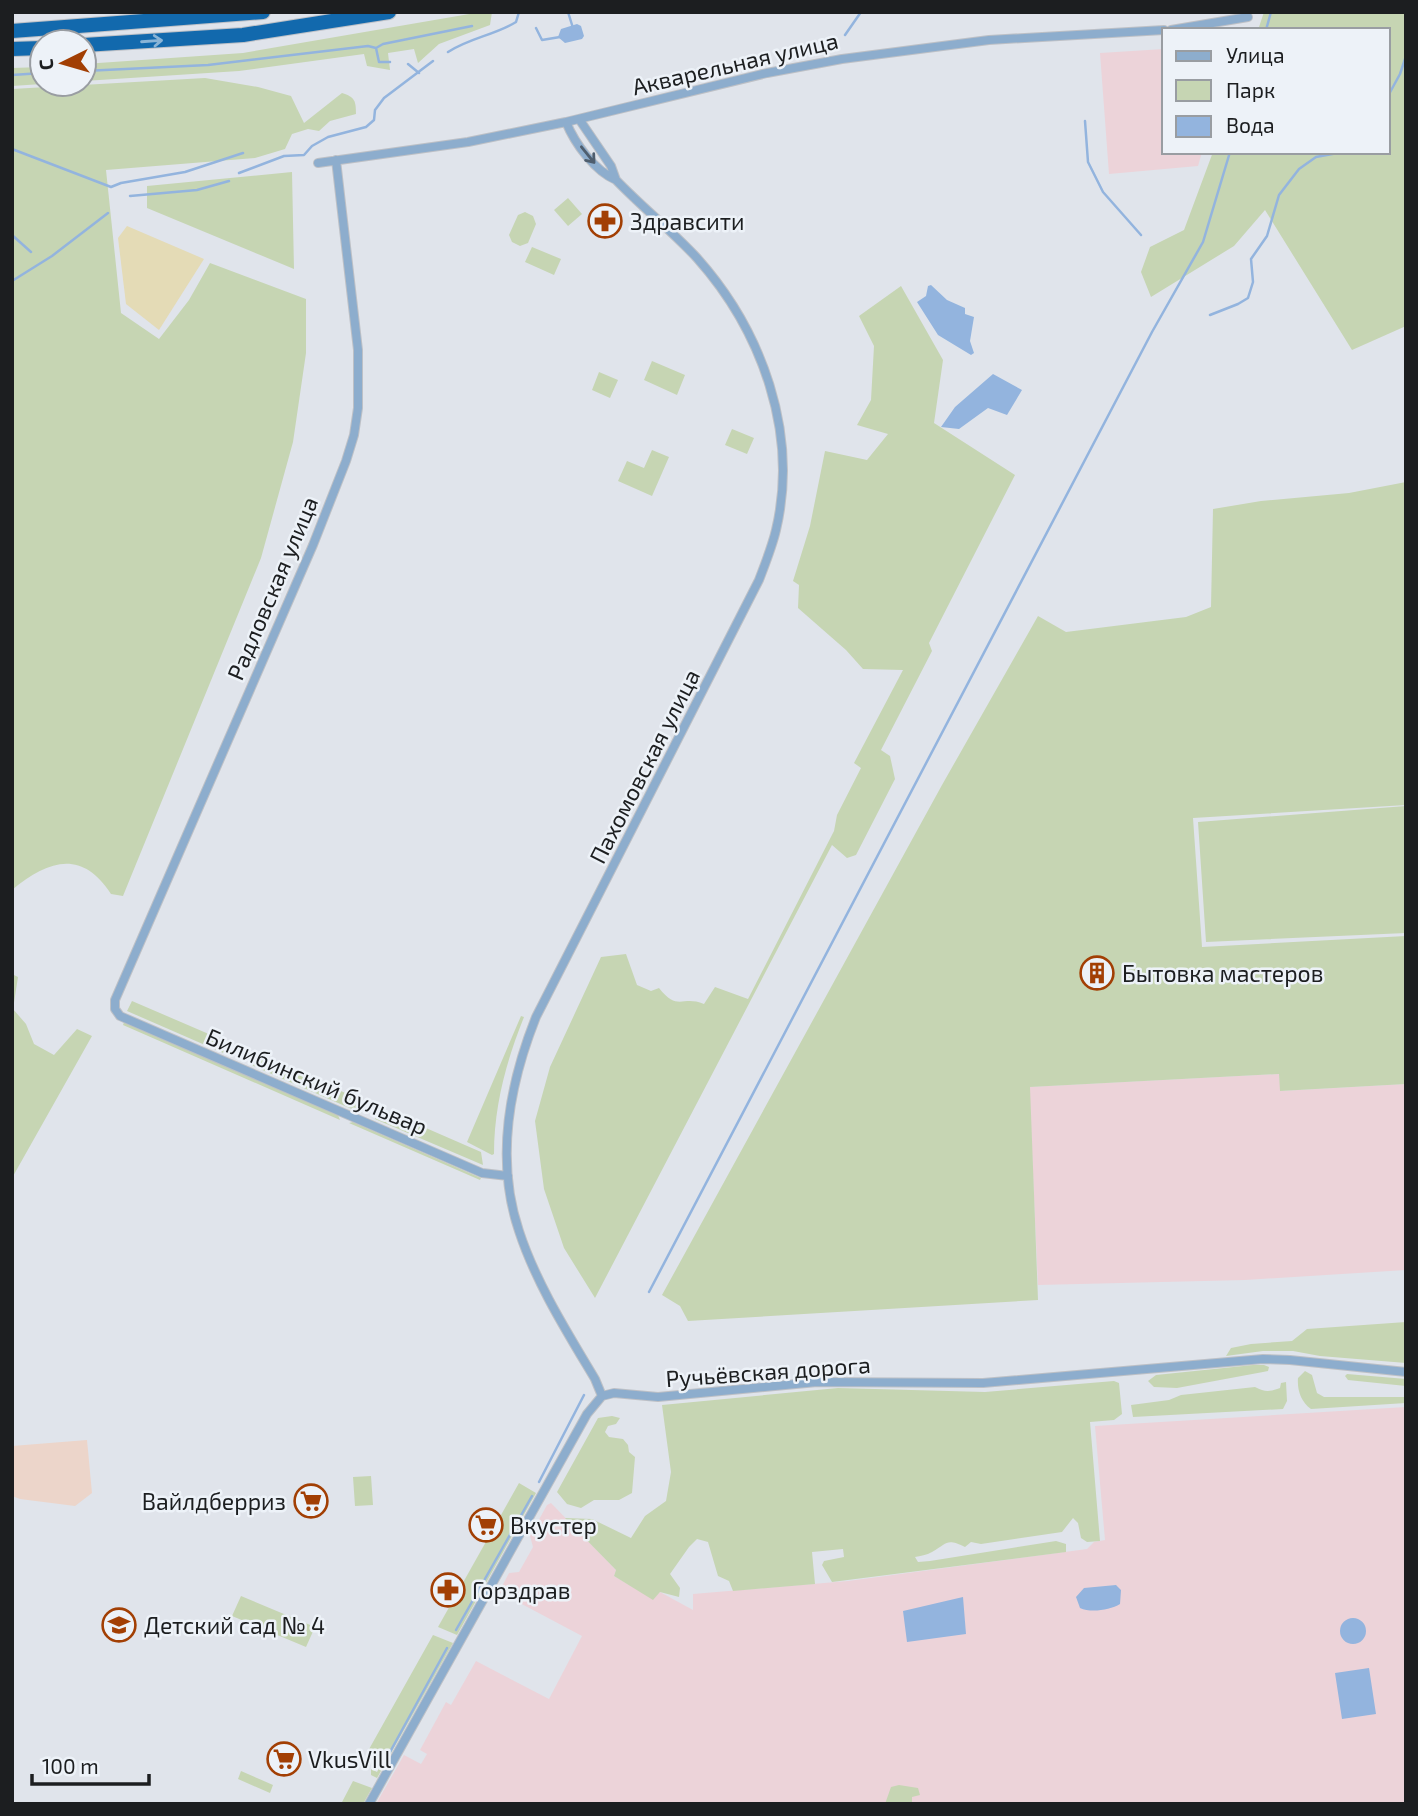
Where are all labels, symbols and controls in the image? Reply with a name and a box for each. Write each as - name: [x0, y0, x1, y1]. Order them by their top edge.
- street label: Акварельная улица: [629, 26, 841, 101]
- north arrow: [28, 28, 98, 98]
- legend: [1162, 28, 1390, 154]
- one-way arrow: [140, 34, 163, 47]
- text: Улица: [1226, 42, 1285, 67]
- text: С: [34, 58, 58, 71]
- text: Парк: [1226, 77, 1275, 102]
- text: Вода: [1226, 112, 1275, 137]
- one-way arrow: [580, 145, 595, 163]
- pharmacy icon: Здравсити: [586, 202, 624, 240]
- place label: Здравсити: [630, 207, 745, 235]
- street label: Радловская улица: [221, 492, 324, 684]
- street label: Пахомовская улица: [583, 664, 706, 868]
- building icon: Бытовка мастеров: [1078, 954, 1116, 992]
- place label: Бытовка мастеров: [1122, 959, 1323, 987]
- street label: Билибинский бульвар: [202, 1022, 432, 1141]
- street label: Ручьёвская дорога: [665, 1350, 872, 1393]
- supermarket icon: Вайлдберриз: [292, 1482, 330, 1520]
- place label: Вайлдберриз: [142, 1487, 286, 1515]
- supermarket icon: Вкустер: [467, 1506, 505, 1544]
- place label: Вкустер: [510, 1511, 597, 1540]
- pharmacy icon: Горздрав: [429, 1571, 467, 1609]
- place label: Горздрав: [472, 1576, 571, 1604]
- school or university icon: Детский сад № 4: [100, 1606, 138, 1644]
- place label: Детский сад № 4: [144, 1611, 325, 1639]
- supermarket icon: VkusVill: [265, 1740, 303, 1778]
- scale bar: [32, 1742, 149, 1786]
- place label: VkusVill: [308, 1745, 392, 1773]
- text: 100 m: [42, 1753, 99, 1778]

